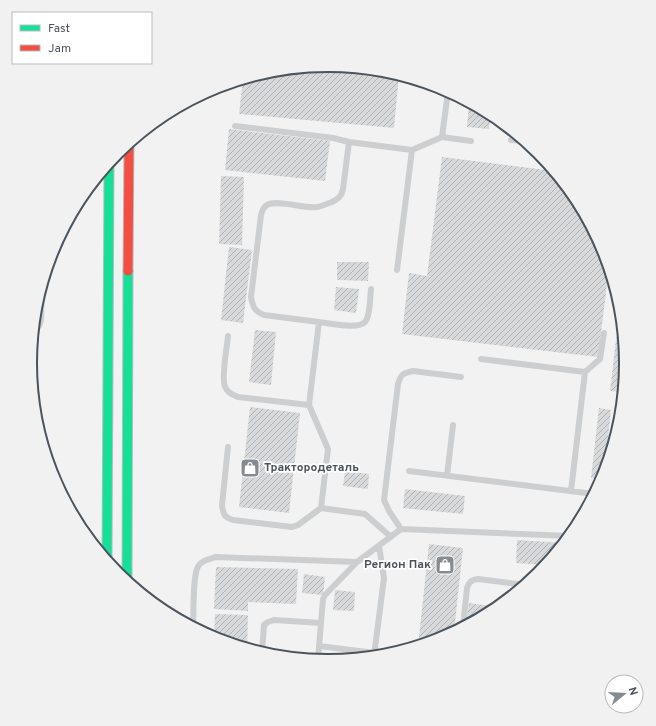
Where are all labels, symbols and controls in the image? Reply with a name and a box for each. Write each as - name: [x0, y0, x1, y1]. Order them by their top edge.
- legend: [12, 12, 152, 64]
- text: Fast: [48, 21, 70, 37]
- text: Jam: [48, 41, 71, 57]
- shop icon: Трактородеталь: [239, 457, 261, 479]
- place label: Трактородеталь: [264, 460, 359, 476]
- shop icon: Регион Пак: [434, 554, 456, 576]
- place label: Регион Пак: [364, 557, 431, 573]
- north arrow: [604, 674, 644, 714]
- text: N: [625, 685, 640, 697]

